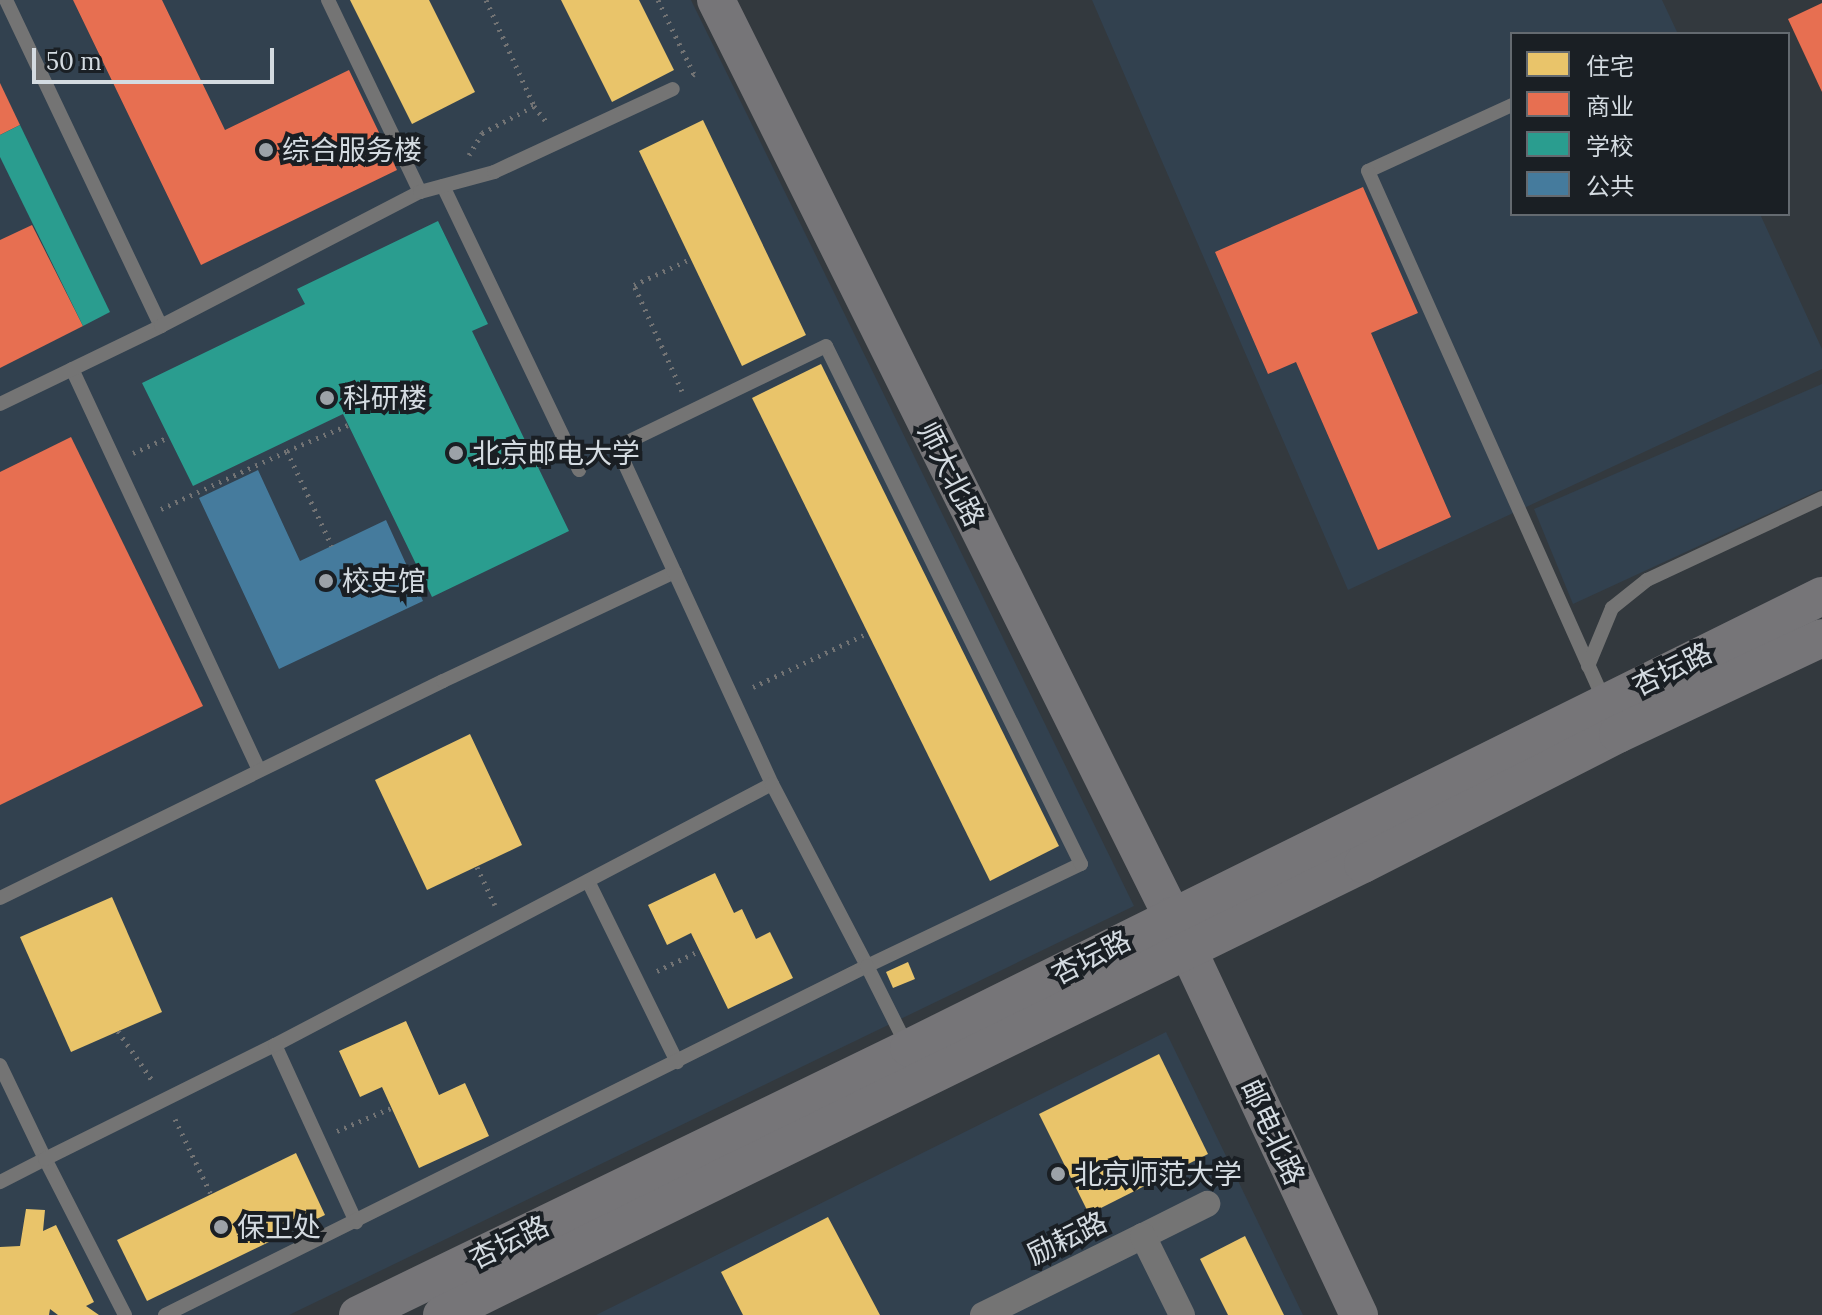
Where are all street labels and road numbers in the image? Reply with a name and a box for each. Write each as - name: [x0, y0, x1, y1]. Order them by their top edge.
- street label: 师大北路: [911, 416, 991, 532]
- street label: 杏坛路: [1627, 635, 1717, 703]
- street label: 杏坛路: [1046, 923, 1136, 991]
- street label: 邮电北路: [1234, 1074, 1312, 1190]
- street label: 励耘路: [1022, 1204, 1112, 1272]
- street label: 杏坛路: [464, 1208, 554, 1276]

